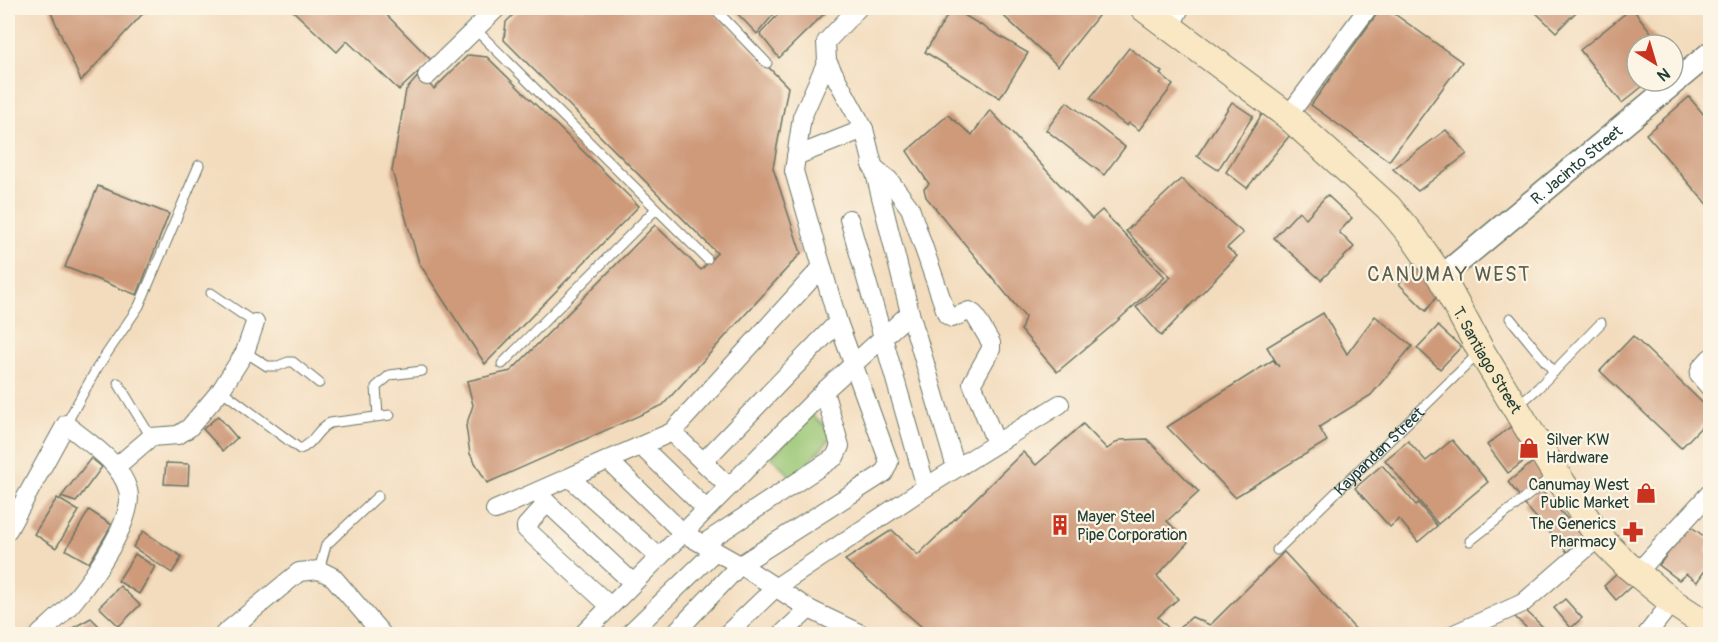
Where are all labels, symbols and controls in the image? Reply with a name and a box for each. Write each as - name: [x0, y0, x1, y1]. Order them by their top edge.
- north arrow: [1625, 33, 1685, 93]
- text: N: [1653, 63, 1674, 86]
- street label: R. Jacinto Street: [1527, 121, 1627, 209]
- district label: CANUMAY WEST: [1367, 262, 1531, 287]
- street label: T. Santiago Street: [1448, 303, 1526, 418]
- street label: Kaypandan Street: [1330, 403, 1429, 500]
- place label: Silver KW Hardware: [1546, 430, 1610, 468]
- shop icon: Silver KW Hardware: [1517, 436, 1541, 460]
- place label: Canumay West Public Market: [1528, 475, 1630, 513]
- shop icon: Canumay West Public Market: [1634, 481, 1658, 505]
- place label: Mayer Steel Pipe Corporation: [1077, 507, 1187, 545]
- building icon: Mayer Steel Pipe Corporation: [1048, 513, 1072, 537]
- place label: The Generics Pharmacy: [1529, 514, 1616, 552]
- pharmacy icon: The Generics Pharmacy: [1621, 520, 1645, 544]

